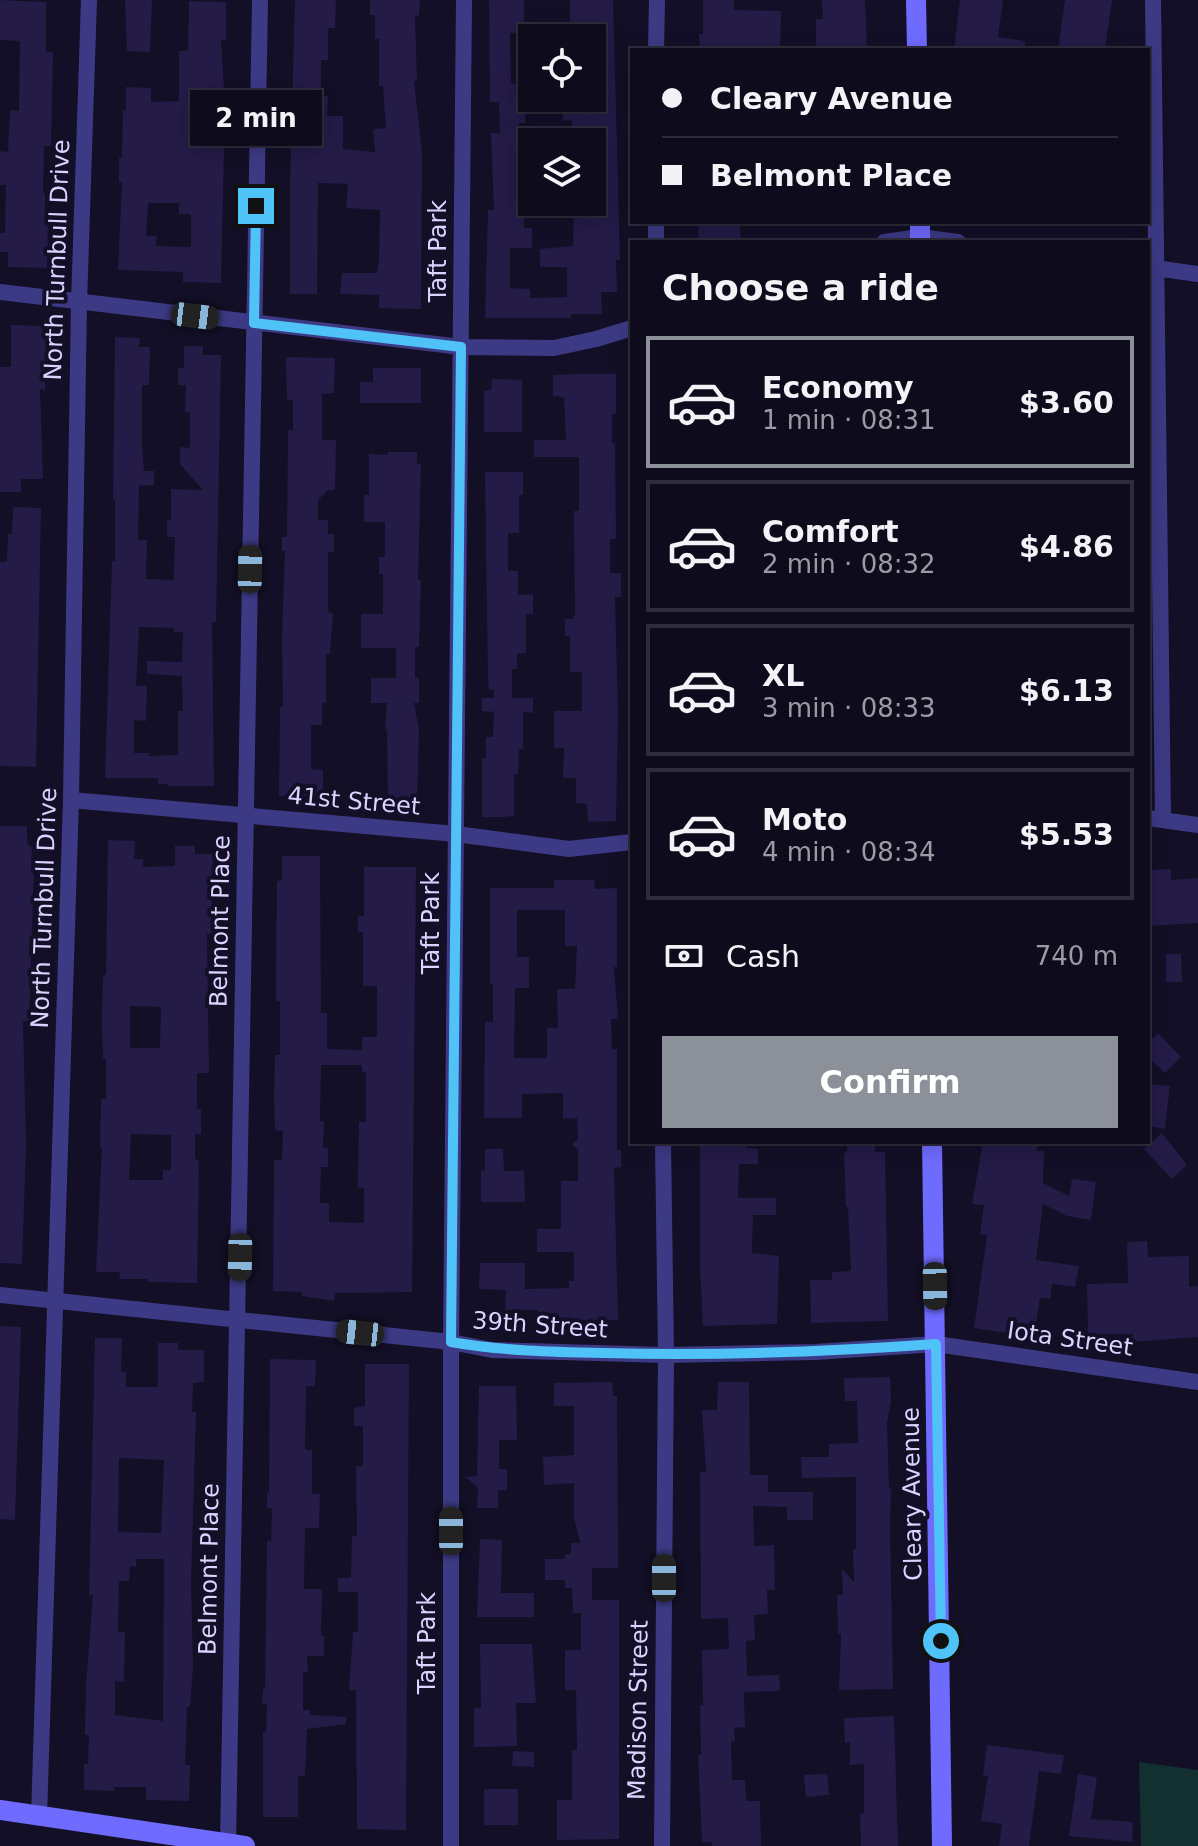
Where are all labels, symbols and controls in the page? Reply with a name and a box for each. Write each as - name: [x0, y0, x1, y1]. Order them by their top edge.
- map controls: [518, 24, 606, 216]
- button: locate: [518, 24, 606, 112]
- text: Cleary Avenue: [710, 81, 953, 116]
- callout: 2 min: [190, 90, 322, 146]
- text: 2 min: [215, 103, 297, 133]
- button: layers: [518, 128, 606, 216]
- street label: North Turnbull Drive: [39, 139, 75, 381]
- text: Belmont Place: [710, 158, 952, 193]
- route end: [238, 188, 274, 224]
- street label: Taft Park: [424, 200, 452, 303]
- text: Choose a ride: [662, 267, 939, 308]
- car: [170, 301, 220, 331]
- icon: car: [666, 366, 738, 438]
- text: Economy: [762, 370, 914, 405]
- text: $3.60: [1019, 385, 1114, 420]
- text: 1 min · 08:31: [762, 405, 936, 435]
- icon: car: [666, 510, 738, 582]
- text: Comfort: [762, 514, 899, 549]
- text: $4.86: [1019, 529, 1114, 564]
- car: [238, 545, 262, 593]
- text: 2 min · 08:32: [762, 549, 936, 579]
- icon: car: [666, 654, 738, 726]
- text: XL: [762, 658, 804, 693]
- text: $6.13: [1019, 673, 1114, 708]
- text: 3 min · 08:33: [762, 693, 936, 723]
- street label: 41st Street: [287, 781, 421, 821]
- street label: North Turnbull Drive: [26, 787, 62, 1029]
- icon: car: [666, 798, 738, 870]
- text: Moto: [762, 802, 847, 837]
- text: $5.53: [1019, 817, 1114, 852]
- street label: Belmont Place: [205, 835, 235, 1007]
- text: 4 min · 08:34: [762, 837, 936, 867]
- street label: Taft Park: [417, 872, 445, 975]
- icon: cash: [662, 934, 706, 978]
- text: Cash: [726, 939, 800, 974]
- text: 740 m: [1035, 941, 1118, 971]
- button: Confirm: [662, 1036, 1118, 1128]
- car: [228, 1233, 252, 1281]
- car: [923, 1262, 947, 1310]
- street label: 39th Street: [471, 1306, 609, 1344]
- street label: Iota Street: [1005, 1316, 1135, 1362]
- car: [335, 1319, 385, 1347]
- street label: Cleary Avenue: [896, 1407, 928, 1581]
- street label: Belmont Place: [194, 1483, 224, 1655]
- car: [439, 1507, 463, 1555]
- car: [652, 1554, 676, 1602]
- street label: Taft Park: [413, 1592, 441, 1695]
- street label: Madison Street: [622, 1620, 654, 1800]
- route start: [923, 1623, 959, 1659]

